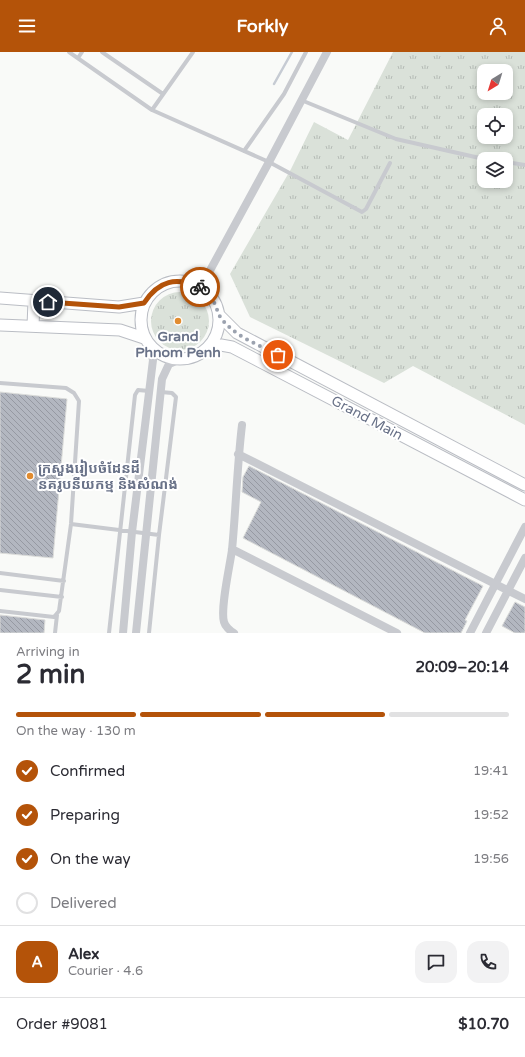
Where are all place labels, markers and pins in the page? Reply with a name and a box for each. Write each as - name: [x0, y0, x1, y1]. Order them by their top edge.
- pin: [31, 285, 65, 319]
- marker: Grand Phnom Penh: [173, 316, 183, 326]
- place label: Grand Phnom Penh: [135, 328, 221, 361]
- pin: [261, 338, 295, 372]
- place label: ក្រសួងរៀបចំដែនដី នគរូបនីយកម្ម និងសំណង់: [38, 459, 178, 493]
- marker: ក្រសួងរៀបចំដែនដី នគរូបនីយកម្ម និងសំណង់: [25, 471, 35, 481]

